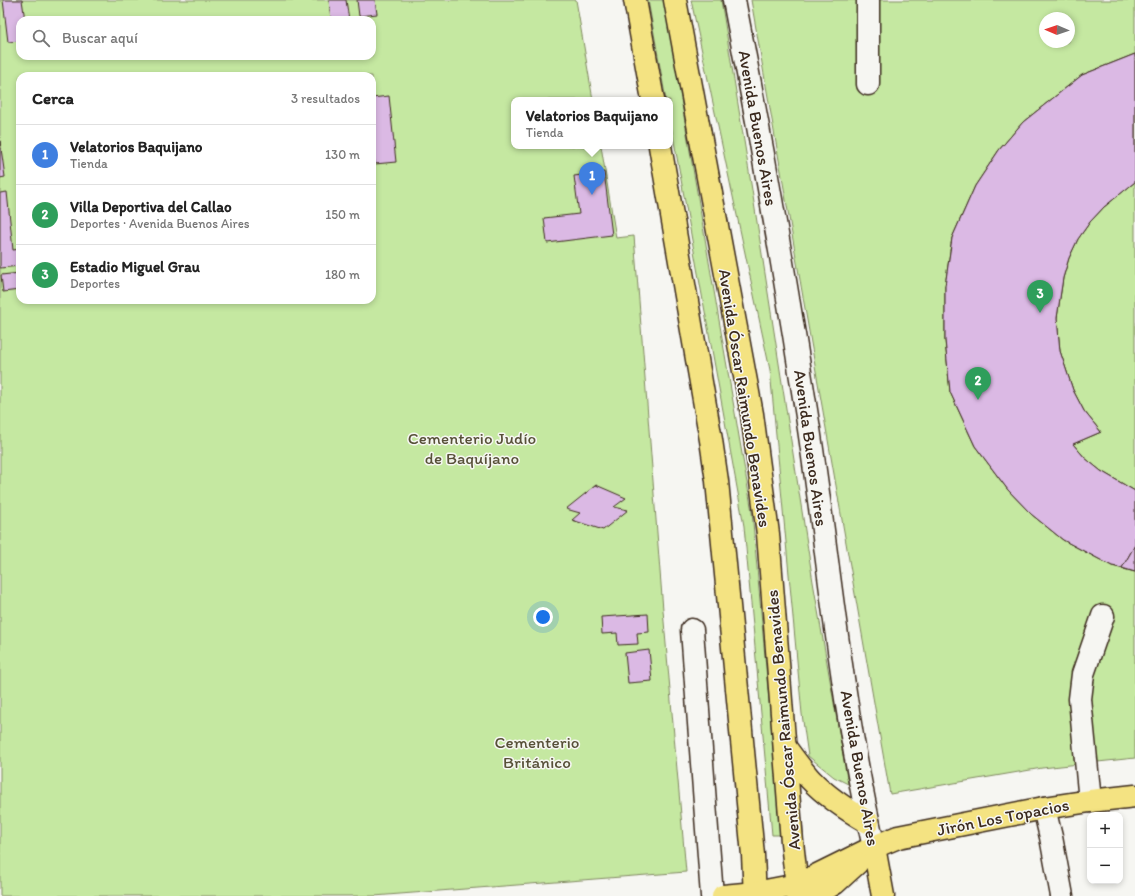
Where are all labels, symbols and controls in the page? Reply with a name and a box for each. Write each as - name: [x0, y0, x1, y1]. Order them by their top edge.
- north arrow: [1039, 12, 1075, 48]
- search box: [16, 16, 376, 60]
- icon: search: [30, 27, 52, 49]
- text: Buscar aquí: [62, 29, 138, 47]
- street label: Avenida Buenos Aires: [734, 49, 782, 207]
- text: Cerca: [32, 88, 74, 108]
- text: 3 resultados: [291, 91, 360, 106]
- popup: [511, 97, 673, 149]
- text: Velatorios Baquijano: [526, 107, 658, 125]
- text: Tienda: [526, 125, 564, 140]
- text: Velatorios Baquijano: [70, 138, 203, 156]
- text: 1: [42, 147, 48, 162]
- text: 130 m: [325, 147, 360, 162]
- text: Tienda: [70, 156, 108, 171]
- pin: 1: [579, 162, 605, 195]
- text: Villa Deportiva del Callao: [70, 198, 232, 216]
- text: 2: [42, 207, 48, 222]
- text: 150 m: [325, 207, 360, 222]
- text: Deportes · Avenida Buenos Aires: [70, 216, 250, 231]
- text: Estadio Miguel Grau: [70, 258, 200, 276]
- text: 3: [41, 267, 49, 282]
- text: 180 m: [325, 267, 360, 282]
- street label: Avenida Óscar Raimundo Benavides: [715, 267, 775, 529]
- text: Deportes: [70, 276, 120, 291]
- pin: 3: [1027, 280, 1053, 313]
- pin: 2: [965, 367, 991, 400]
- street label: Avenida Buenos Aires: [790, 369, 832, 527]
- park label: Cementerio Judío de Baquíjano: [408, 428, 536, 468]
- street label: Avenida Óscar Raimundo Benavides: [762, 589, 804, 851]
- your location: [533, 607, 553, 627]
- street label: Avenida Buenos Aires: [836, 689, 884, 847]
- park label: Cementerio Británico: [495, 732, 579, 772]
- street label: Jirón Los Topacios: [935, 794, 1071, 840]
- map controls: [1087, 812, 1123, 884]
- button: +: [1087, 812, 1123, 848]
- button: −: [1087, 848, 1123, 884]

